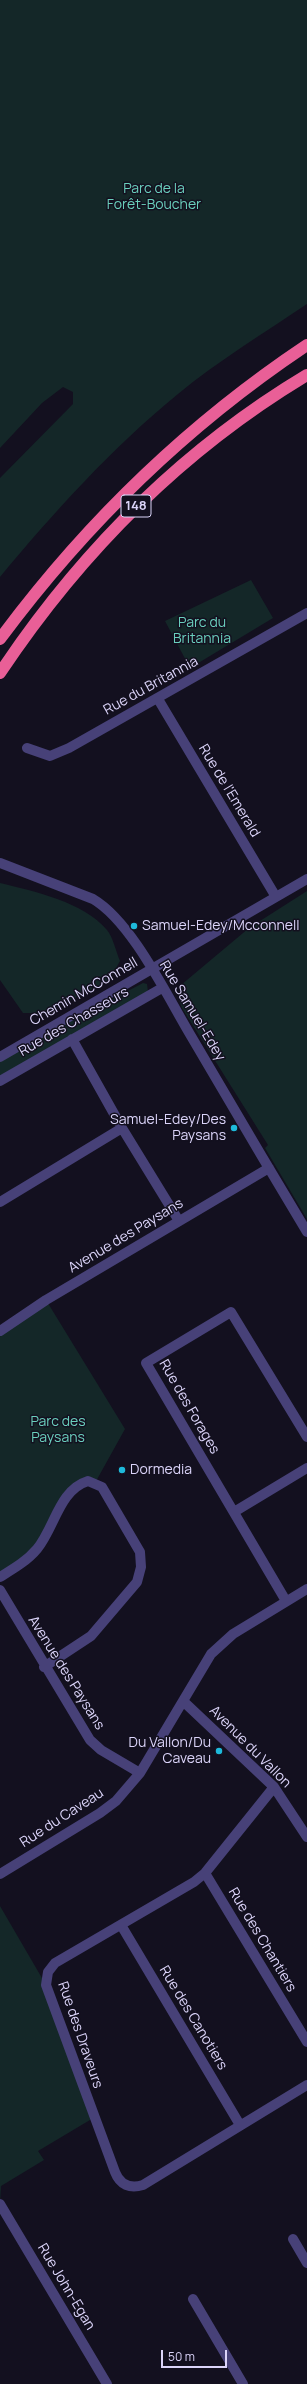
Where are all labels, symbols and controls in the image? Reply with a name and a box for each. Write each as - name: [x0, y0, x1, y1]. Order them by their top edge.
- park label: Parc de la Forêt-Boucher: [107, 181, 201, 214]
- road number: 148: [121, 495, 151, 517]
- park label: Parc du Britannia: [173, 615, 231, 648]
- street label: Rue du Britannia: [101, 653, 201, 719]
- street label: Rue de l'Emerald: [195, 742, 263, 840]
- place label: Samuel-Edey/Mcconnell: [142, 918, 299, 934]
- marker: Samuel-Edey/Mcconnell: [129, 921, 139, 931]
- street label: Chemin McConnell: [27, 954, 141, 1030]
- street label: Rue Samuel-Edey: [156, 958, 228, 1064]
- street label: Rue des Chasseurs: [16, 984, 132, 1060]
- place label: Samuel-Edey/Des Paysans: [110, 1112, 226, 1144]
- marker: Samuel-Edey/Des Paysans: [229, 1123, 239, 1133]
- street label: Avenue des Paysans: [66, 1195, 186, 1277]
- street label: Rue des Forages: [155, 1357, 223, 1457]
- park label: Parc des Paysans: [30, 1414, 86, 1446]
- place label: Dormedia: [130, 1462, 192, 1478]
- marker: Dormedia: [117, 1465, 127, 1475]
- street label: Avenue des Paysans: [24, 1613, 108, 1733]
- street label: Avenue du Vallon: [206, 1703, 294, 1791]
- place label: Du Vallon/Du Caveau: [129, 1735, 211, 1768]
- marker: Du Vallon/Du Caveau: [214, 1746, 224, 1756]
- street label: Rue du Caveau: [17, 1785, 107, 1851]
- street label: Rue des Chantiers: [224, 1885, 300, 1995]
- street label: Rue des Canotiers: [155, 1963, 231, 2073]
- street label: Rue des Draveurs: [54, 1979, 106, 2091]
- street label: Rue John-Egan: [34, 2241, 98, 2333]
- scale bar: [163, 2342, 229, 2368]
- text: 50 m: [168, 2348, 195, 2365]

